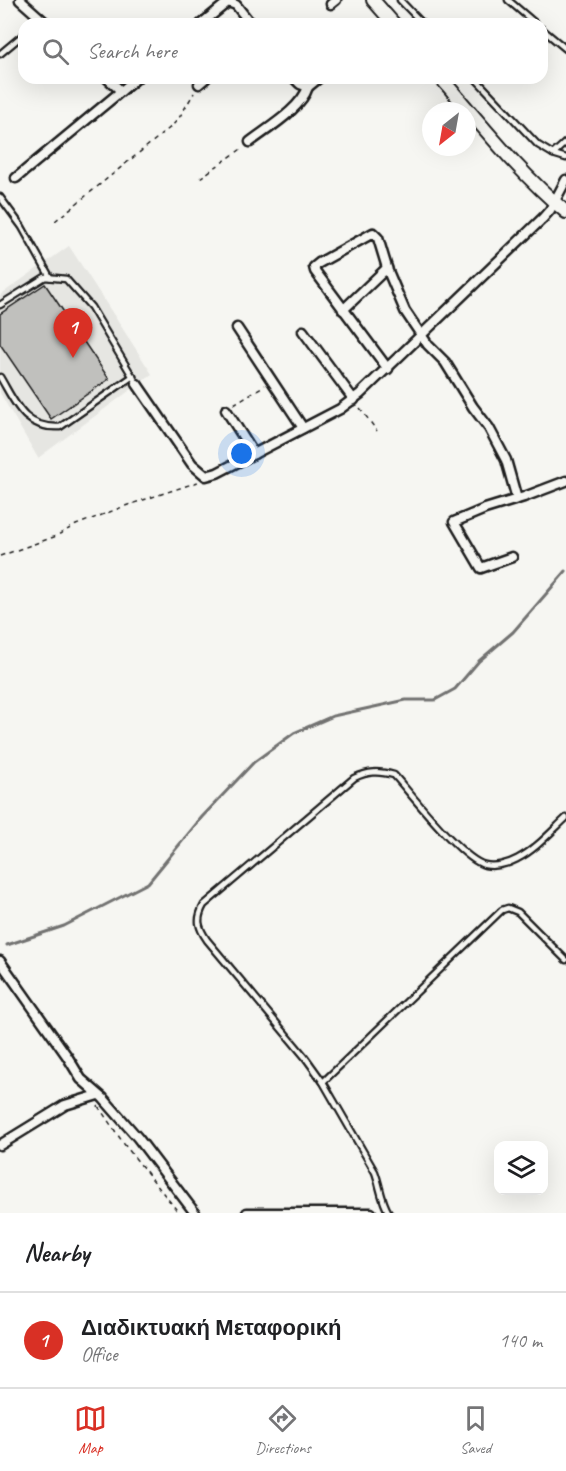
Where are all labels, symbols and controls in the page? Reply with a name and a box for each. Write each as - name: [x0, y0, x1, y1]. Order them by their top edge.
- search box: [18, 18, 548, 84]
- icon: search: [39, 35, 72, 68]
- text: Search here: [87, 37, 177, 65]
- north arrow: [422, 102, 476, 156]
- pin: 1: [54, 308, 92, 358]
- your location: [227, 439, 256, 468]
- map controls: [494, 1141, 548, 1195]
- button: layers: [494, 1141, 548, 1195]
- text: Nearby: [24, 1236, 89, 1269]
- text: Διαδικτυακή Μεταφορική: [81, 1314, 341, 1342]
- text: 1: [39, 1328, 48, 1353]
- text: 140 m: [499, 1328, 542, 1353]
- text: Office: [81, 1342, 118, 1367]
- tab: Map: [74, 1402, 107, 1458]
- tab: Directions: [255, 1402, 311, 1458]
- tab: Saved: [459, 1402, 492, 1458]

